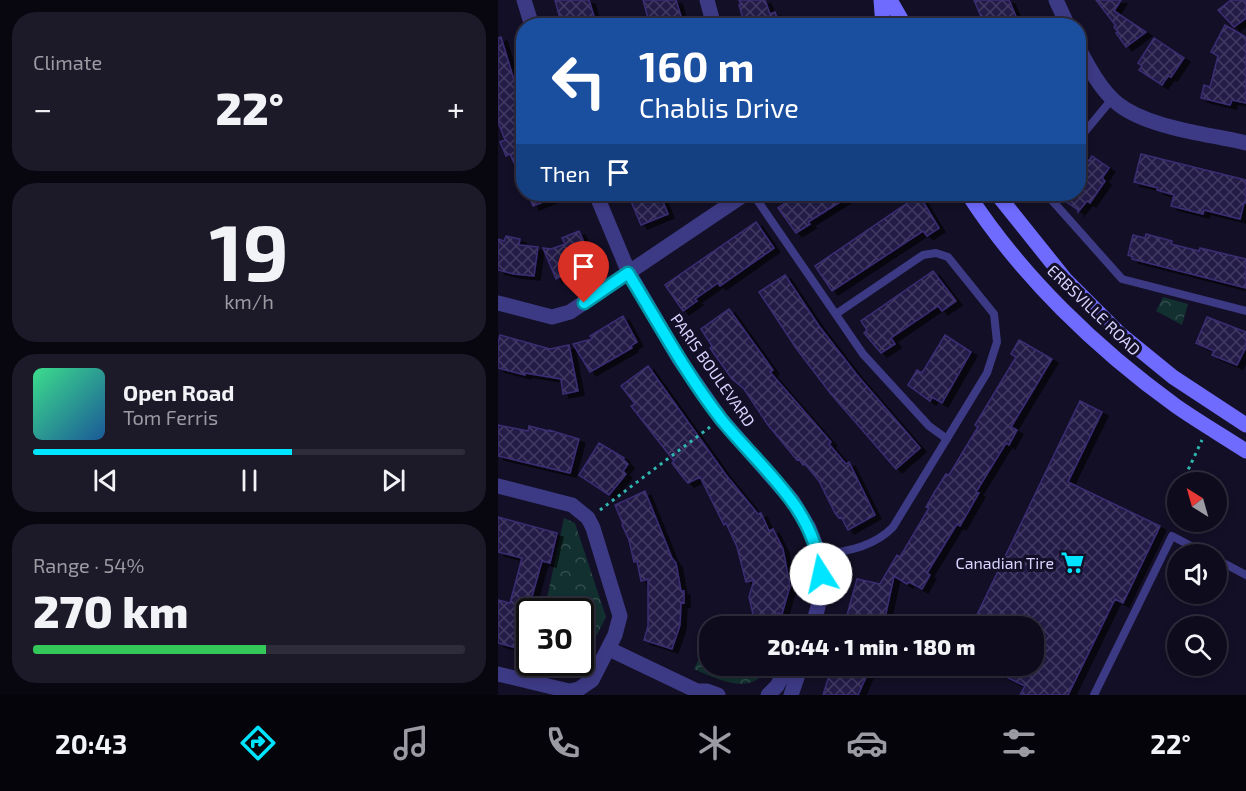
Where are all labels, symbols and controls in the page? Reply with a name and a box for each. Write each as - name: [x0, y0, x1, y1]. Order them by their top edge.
- text: 160 m: [639, 40, 755, 90]
- icon: left: [540, 42, 618, 120]
- text: Climate: [33, 50, 102, 74]
- text: 22°: [215, 80, 284, 134]
- text: −: [33, 88, 52, 128]
- text: +: [447, 88, 465, 128]
- text: Chablis Drive: [639, 91, 799, 123]
- icon: arrive: [602, 156, 635, 189]
- text: Then: [540, 160, 590, 186]
- text: 19: [209, 203, 289, 297]
- pin: [558, 241, 609, 303]
- icon: arrive: [567, 250, 600, 283]
- street label: ERBSVILLE ROAD: [1044, 261, 1145, 359]
- text: km/h: [224, 289, 274, 313]
- street label: PARIS BOULEVARD: [667, 310, 760, 430]
- text: Open Road: [123, 379, 235, 405]
- text: Tom Ferris: [123, 405, 218, 429]
- icon: previous: [89, 464, 122, 497]
- icon: pause: [233, 464, 266, 497]
- icon: next: [377, 464, 410, 497]
- north arrow: [1167, 472, 1227, 532]
- map controls: [1167, 472, 1227, 676]
- position arrow: [789, 542, 853, 606]
- button: sound: [1167, 544, 1227, 604]
- supermarket icon: Canadian Tire: [1059, 550, 1085, 576]
- text: Range · 54%: [33, 553, 144, 577]
- place label: Canadian Tire: [956, 553, 1054, 572]
- text: 270 km: [33, 583, 188, 637]
- speed limit sign: 30: [516, 598, 594, 676]
- button: search: [1167, 616, 1227, 676]
- text: 20:44 · 1 min · 180 m: [768, 633, 975, 659]
- icon: directions: [237, 722, 279, 764]
- icon: music: [390, 722, 432, 764]
- icon: phone: [542, 722, 584, 764]
- icon: climate: [694, 722, 736, 764]
- icon: car: [846, 722, 888, 764]
- icon: filters: [998, 722, 1040, 764]
- text: 20:43: [55, 727, 127, 759]
- text: 22°: [1150, 727, 1191, 759]

